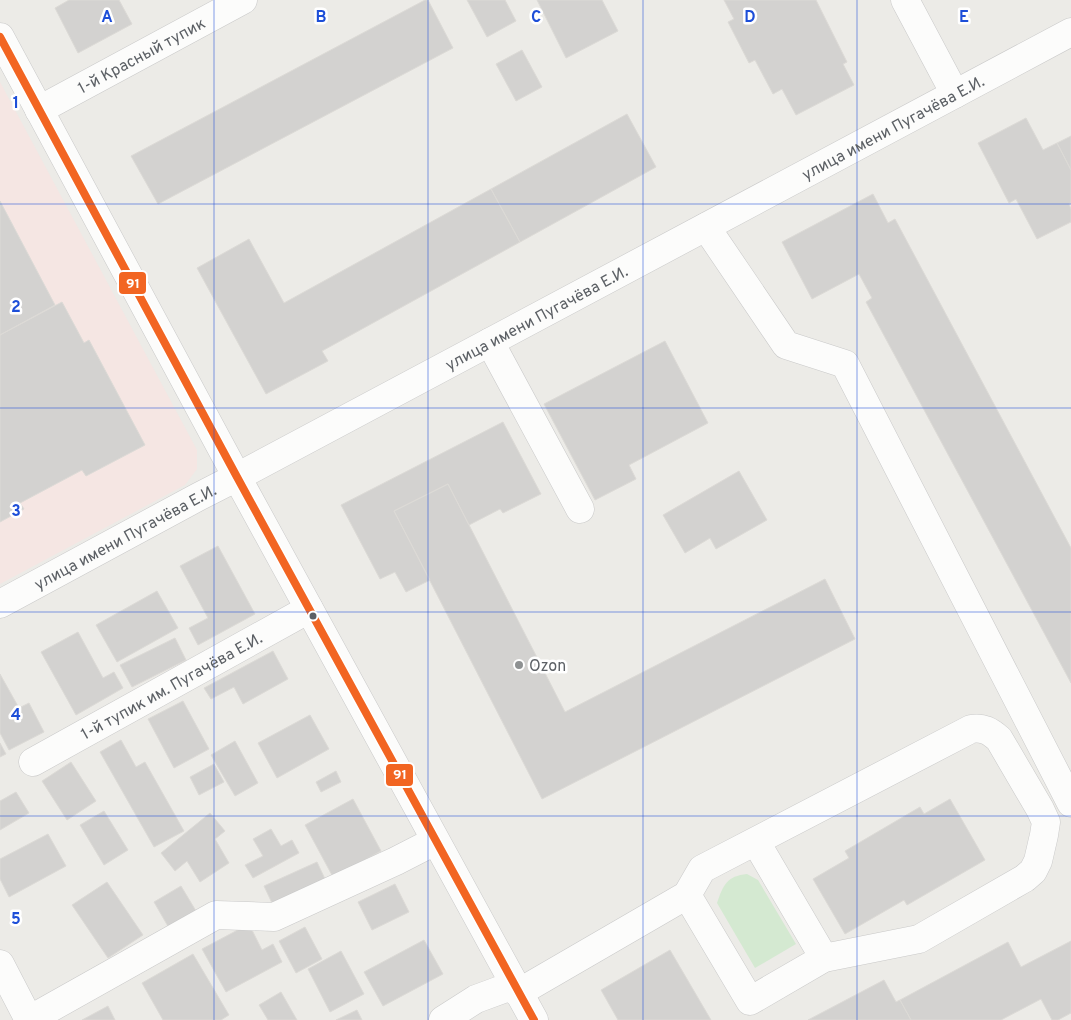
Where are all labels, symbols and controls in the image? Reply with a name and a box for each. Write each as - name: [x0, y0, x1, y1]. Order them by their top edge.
- text: A: [101, 8, 113, 28]
- text: B: [315, 8, 327, 28]
- text: C: [531, 8, 541, 28]
- text: D: [744, 8, 756, 28]
- text: E: [959, 8, 969, 28]
- street label: 1-й Красный тупик: [75, 14, 209, 99]
- street label: улица имени Пугачёва Е.И.: [799, 72, 988, 186]
- text: 1: [13, 94, 19, 114]
- street label: улица имени Пугачёва Е.И.: [442, 262, 632, 376]
- line badge: 91: [118, 271, 147, 295]
- text: 91: [126, 276, 140, 293]
- text: 2: [11, 298, 21, 318]
- street label: улица имени Пугачёва Е.И.: [31, 481, 220, 596]
- text: 3: [11, 502, 21, 522]
- unlabelled marker: [308, 611, 318, 621]
- street label: 1-й тупик им. Пугачёва Е.И.: [78, 629, 266, 745]
- place label: Ozon: [529, 657, 566, 677]
- marker: Ozon: [513, 659, 525, 671]
- text: 4: [11, 706, 21, 726]
- line badge: 91: [385, 763, 414, 787]
- text: 91: [393, 767, 407, 784]
- text: 5: [11, 910, 21, 930]

